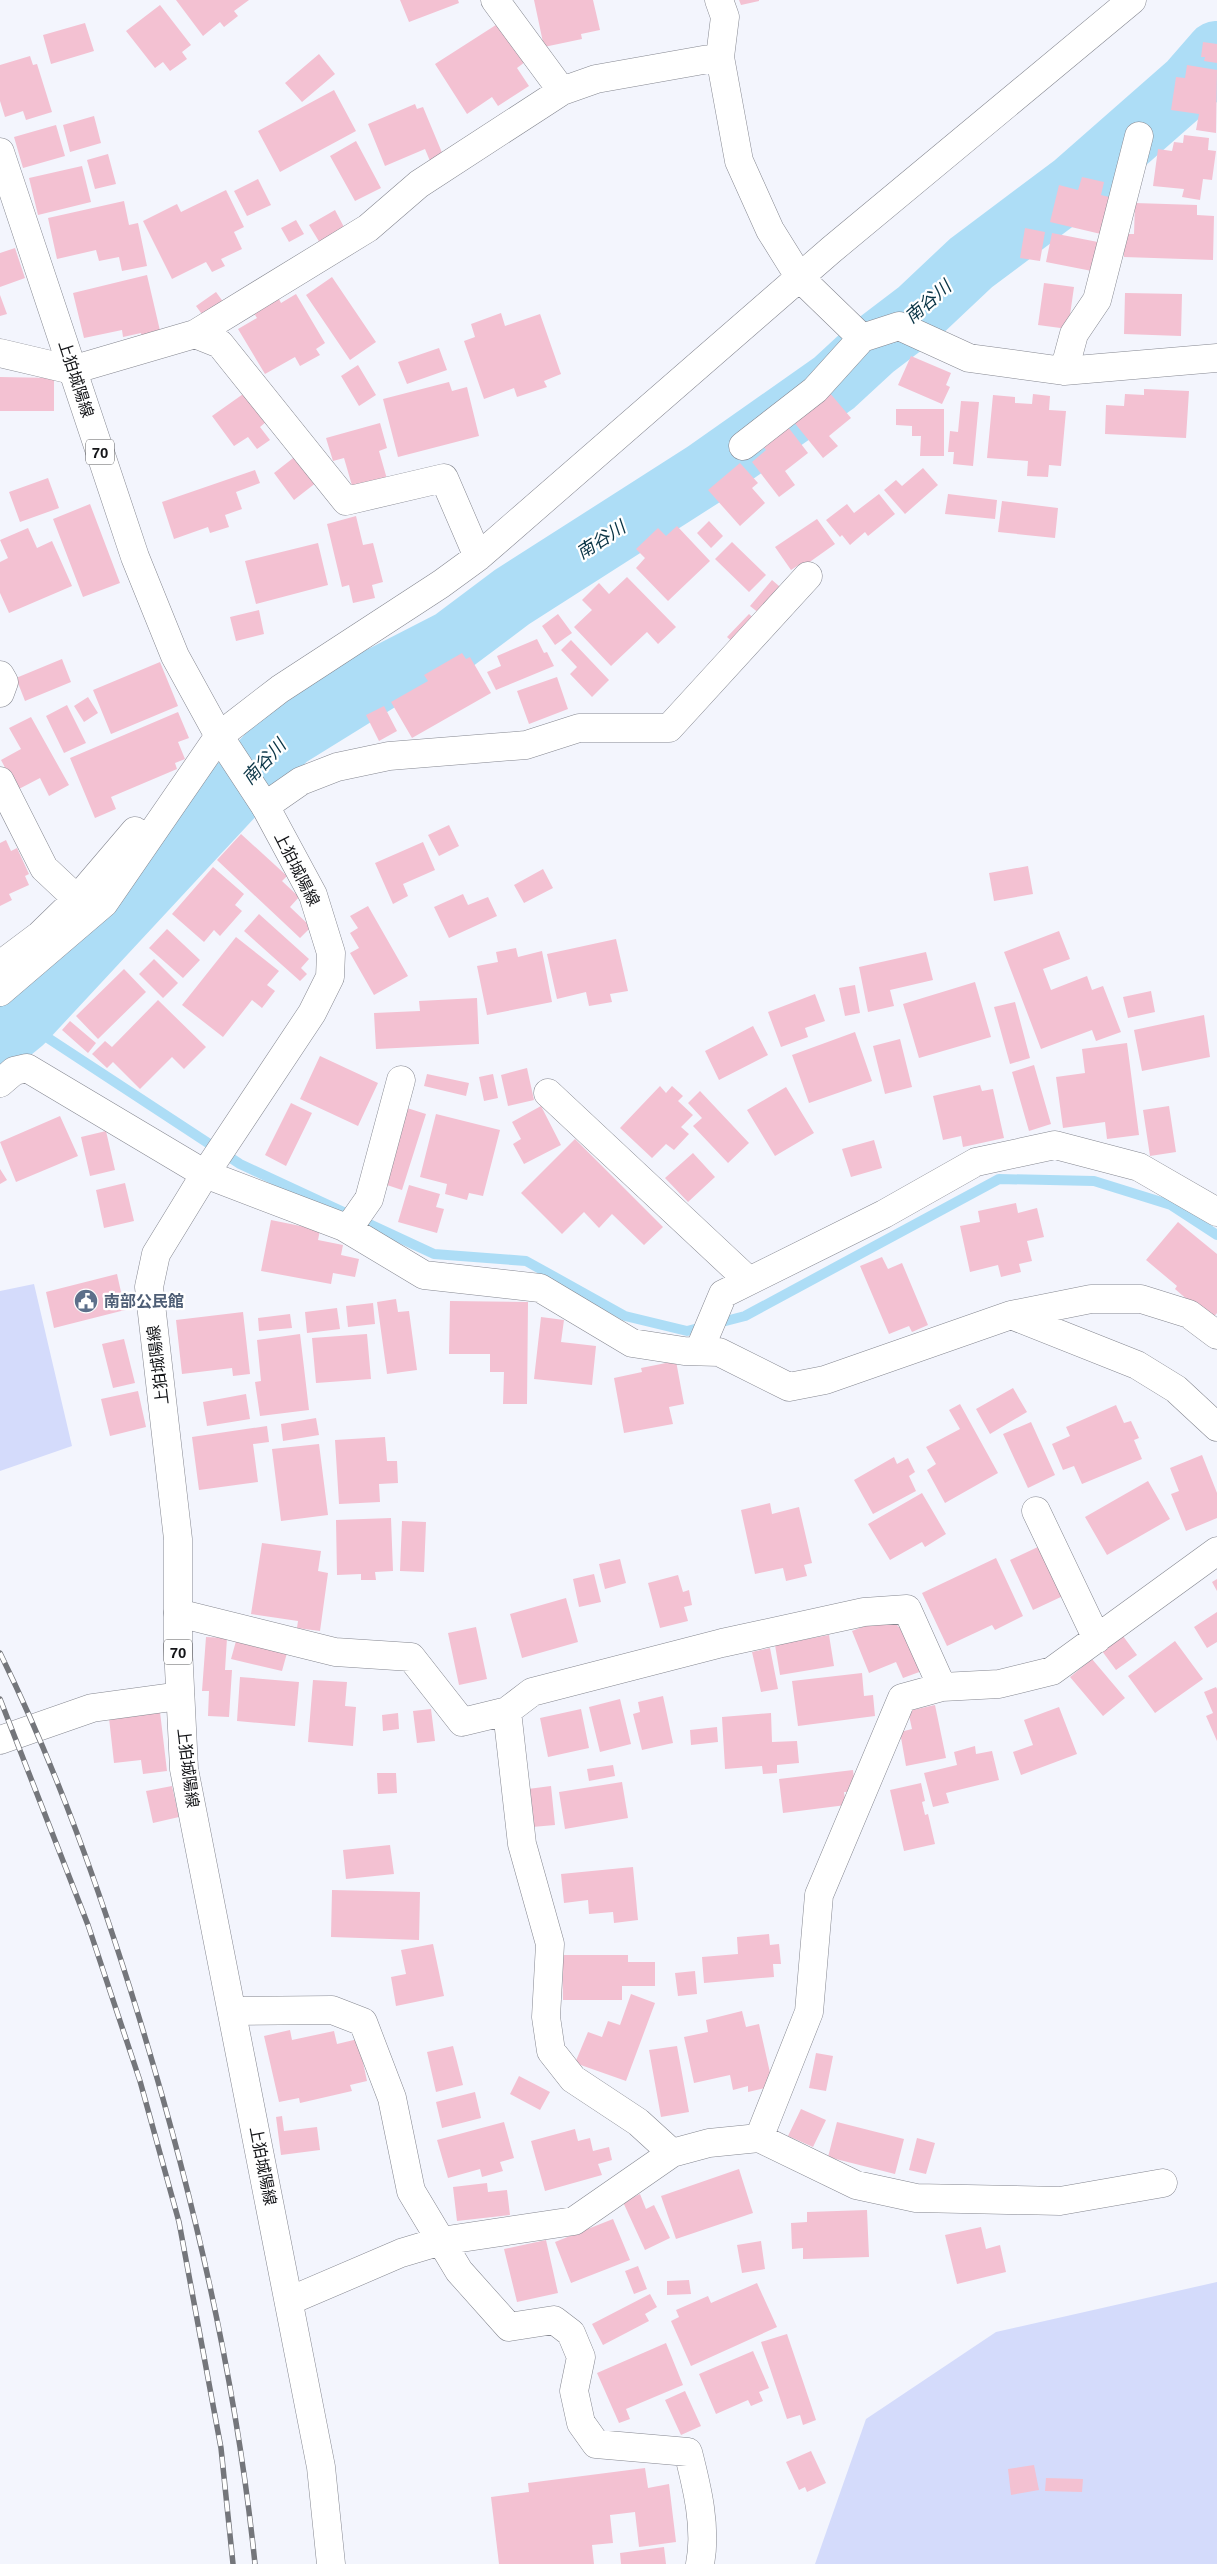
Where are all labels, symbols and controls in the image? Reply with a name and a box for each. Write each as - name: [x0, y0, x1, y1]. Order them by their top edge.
- water label: 南谷川: [901, 275, 956, 327]
- street label: 上狛城陽線: [56, 338, 96, 420]
- road number: 70: [86, 440, 114, 464]
- water label: 南谷川: [573, 516, 631, 563]
- water label: 南谷川: [238, 734, 291, 789]
- street label: 上狛城陽線: [271, 829, 323, 909]
- public building icon: 南部公民館: [73, 1288, 99, 1314]
- place label: 南部公民館: [104, 1293, 184, 1310]
- street label: 上狛城陽線: [145, 1324, 171, 1406]
- road number: 70: [164, 1640, 192, 1664]
- street label: 上狛城陽線: [175, 1727, 201, 1809]
- street label: 上狛城陽線: [247, 2125, 279, 2207]

